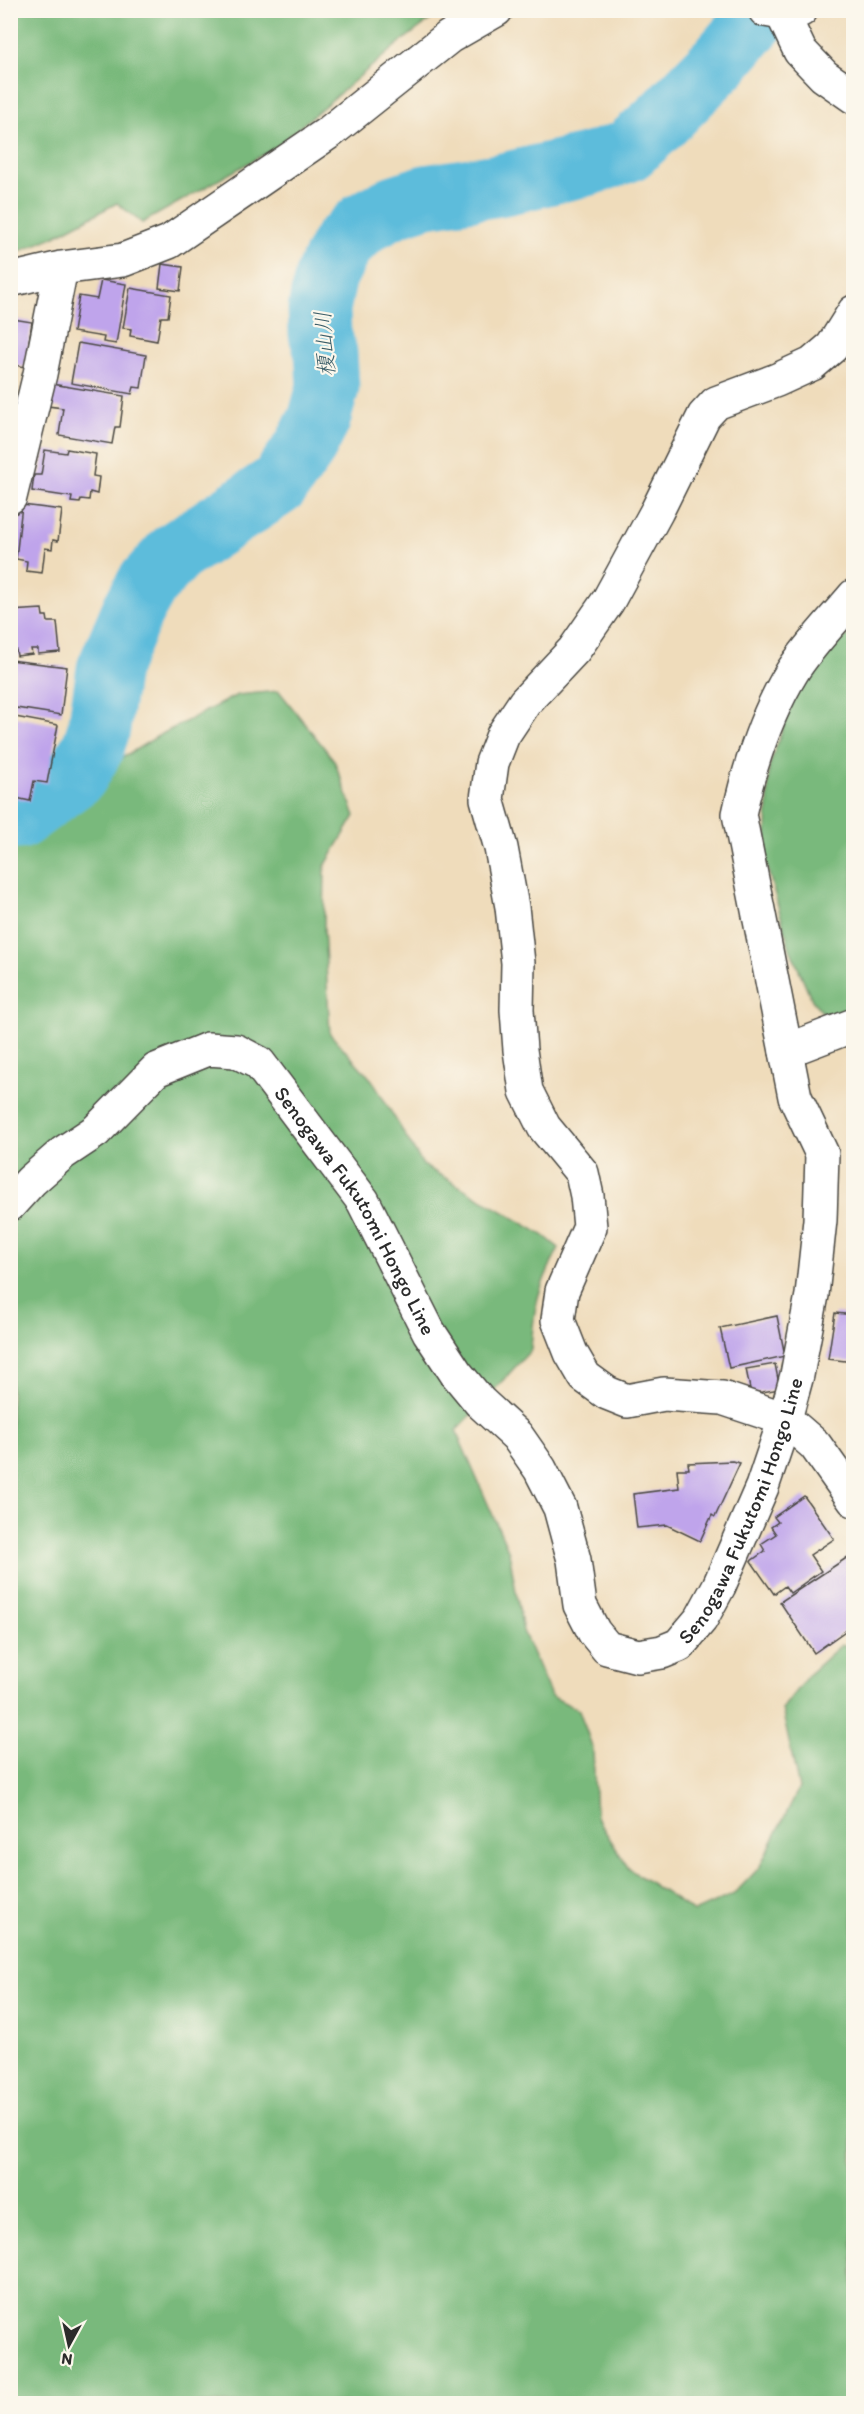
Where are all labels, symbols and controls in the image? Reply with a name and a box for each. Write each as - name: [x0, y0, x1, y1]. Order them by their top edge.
- water label: 榎山川: [309, 310, 340, 378]
- street label: Senogawa Fukutomi Hongo Line: [269, 1081, 441, 1339]
- street label: Senogawa Fukutomi Hongo Line: [672, 1375, 808, 1649]
- north arrow: [39, 2315, 99, 2375]
- text: N: [60, 2349, 74, 2370]

